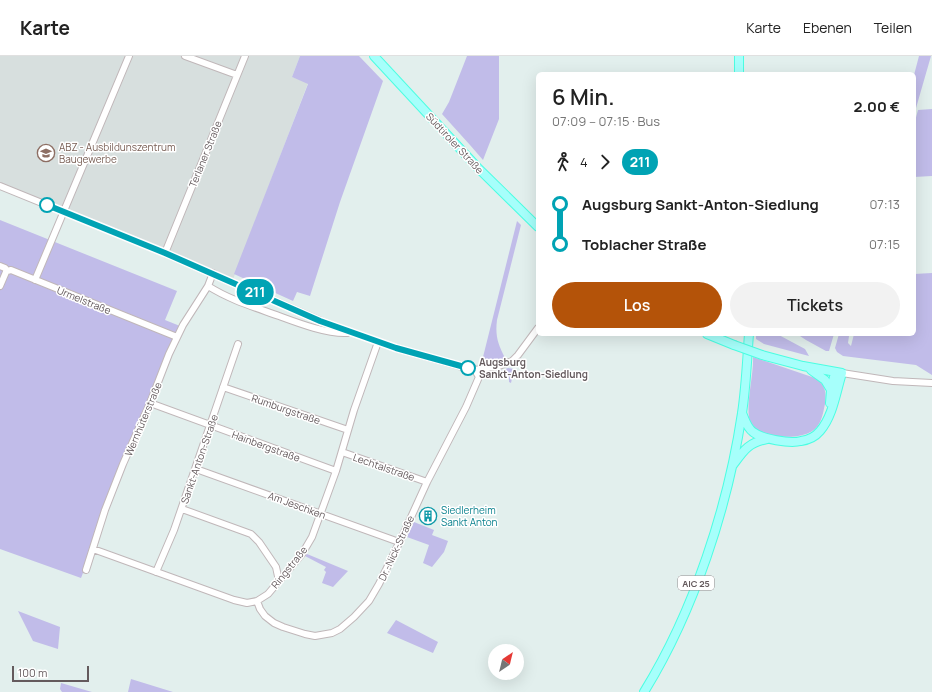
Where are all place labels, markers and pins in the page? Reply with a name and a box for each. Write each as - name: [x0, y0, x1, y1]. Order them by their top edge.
- place label: ABZ - Ausbildunszentrum Baugewerbe: [59, 140, 176, 166]
- school or university icon: ABZ - Ausbildunszentrum Baugewerbe: [36, 143, 56, 163]
- unlabelled marker: [39, 197, 55, 213]
- place label: Augsburg Sankt-Anton-Siedlung: [479, 355, 588, 381]
- marker: Augsburg Sankt-Anton-Siedlung: [460, 360, 476, 376]
- place label: Siedlerheim Sankt Anton: [441, 503, 498, 529]
- building icon: Siedlerheim Sankt Anton: [418, 506, 438, 526]

